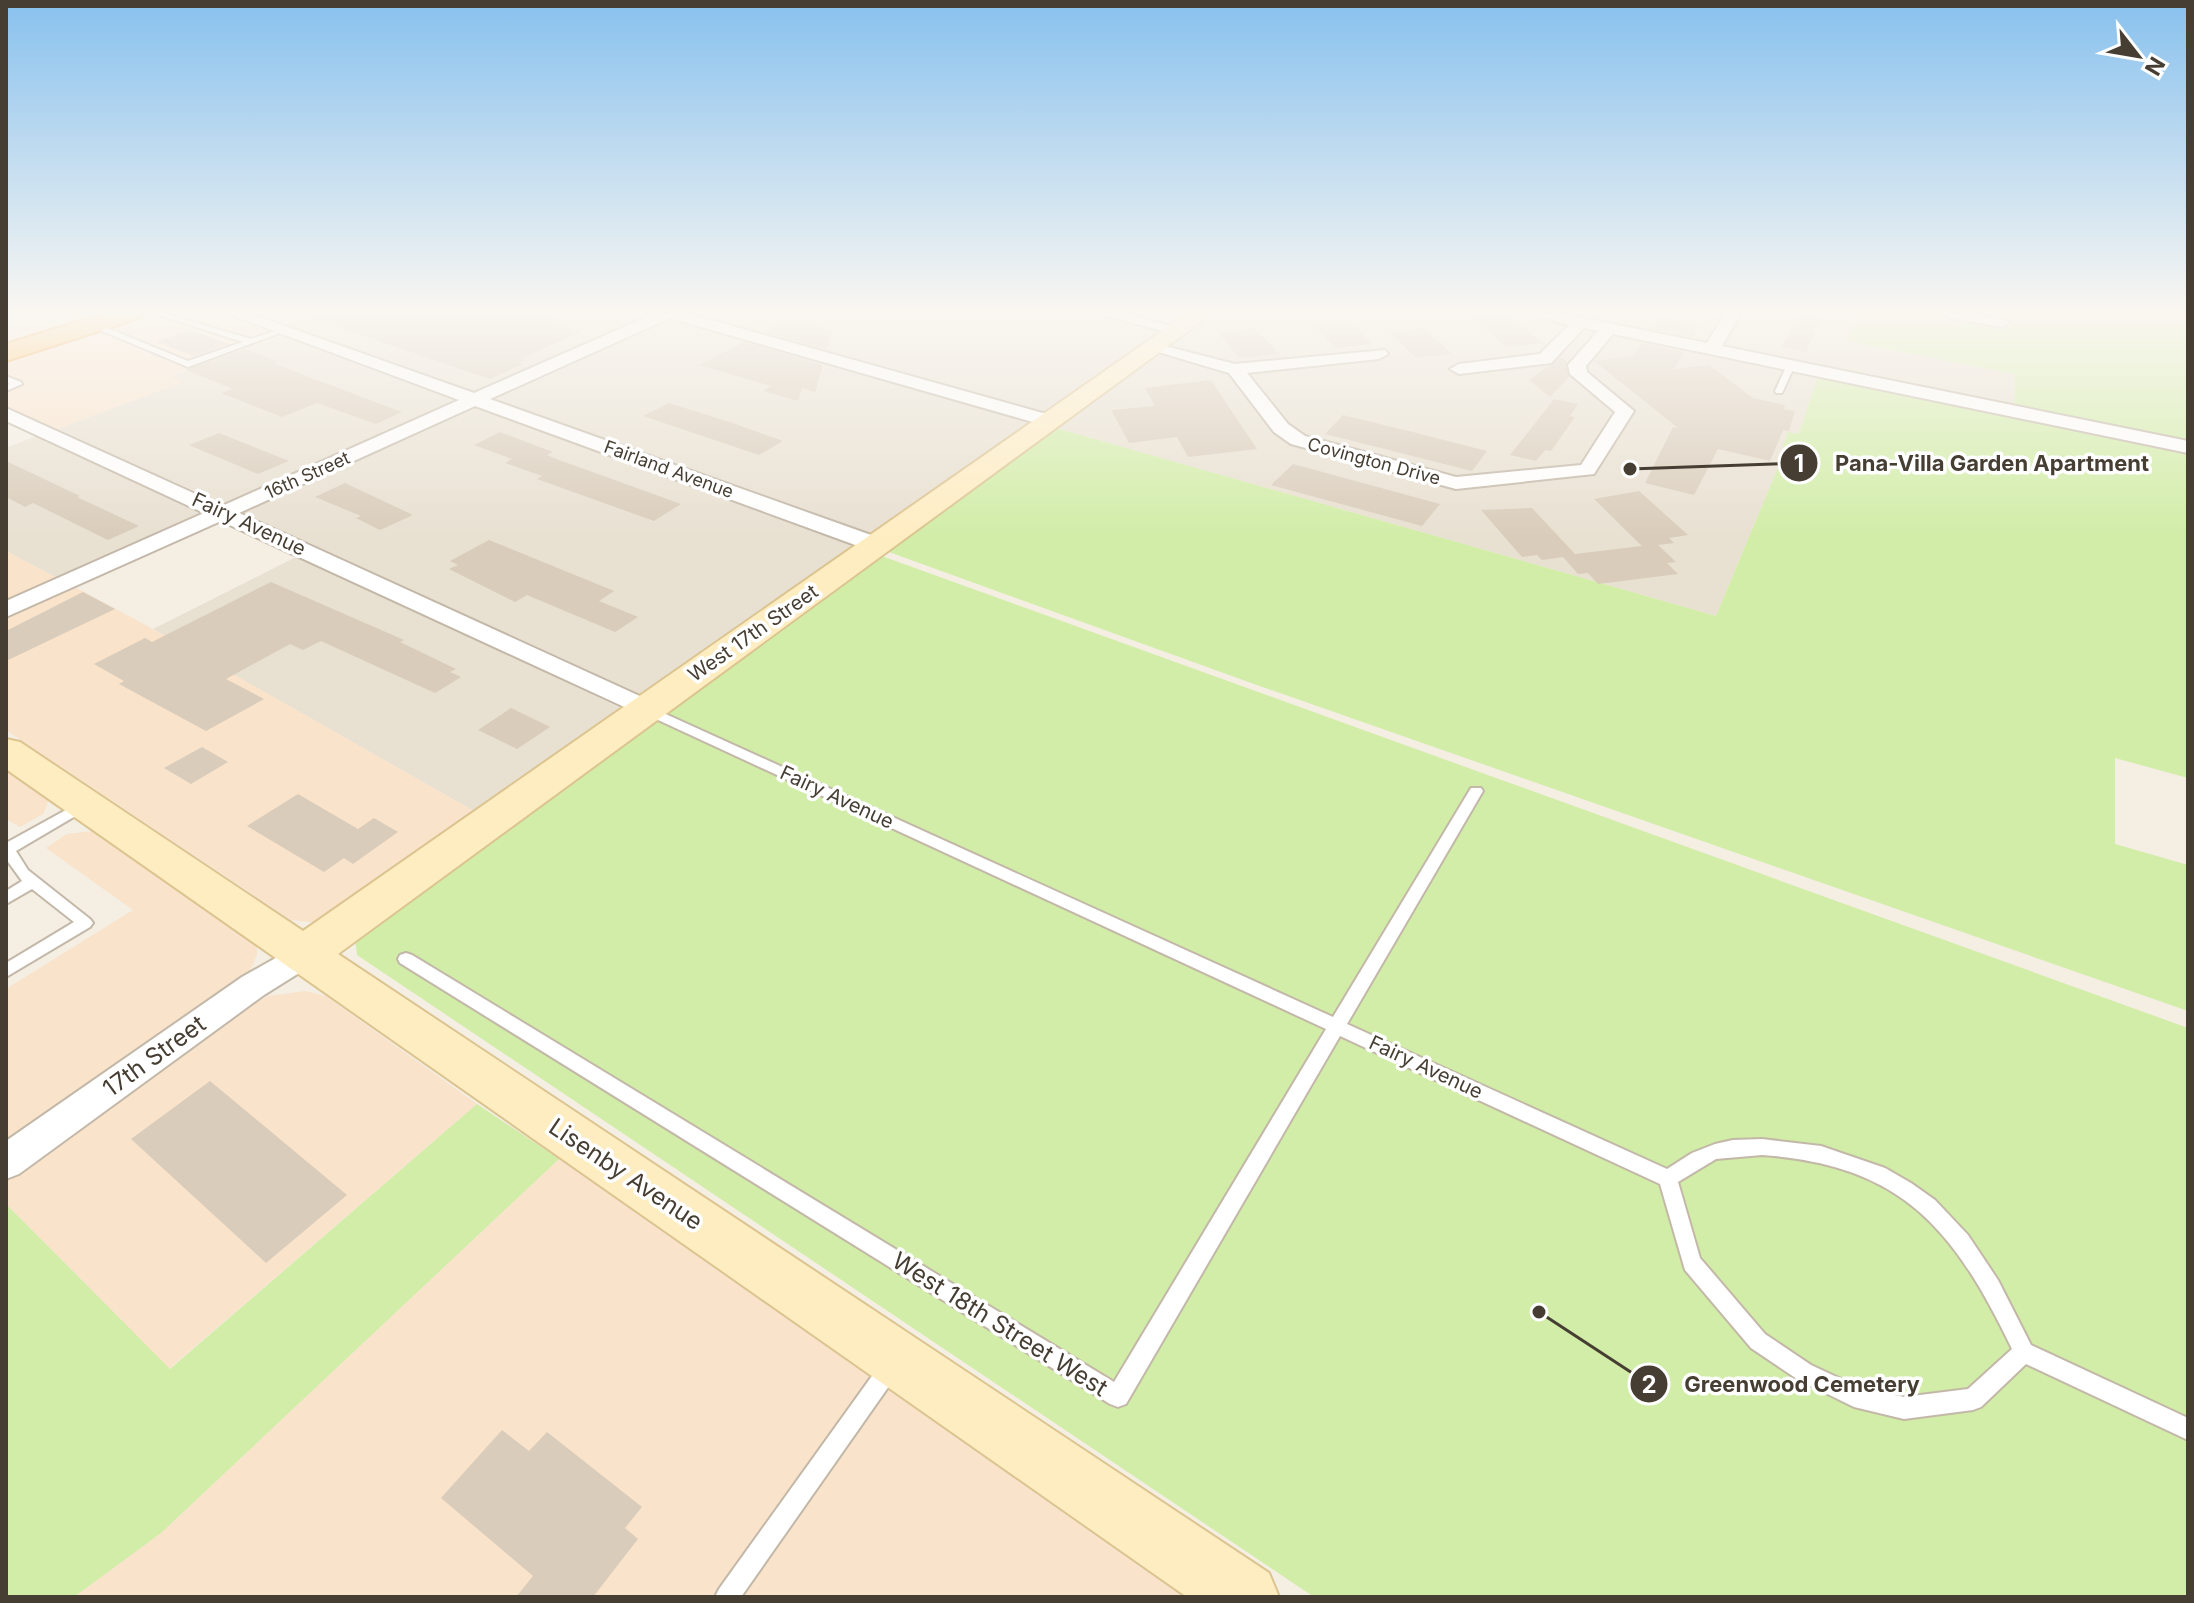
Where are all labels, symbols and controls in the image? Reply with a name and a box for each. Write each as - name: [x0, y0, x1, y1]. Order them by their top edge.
- north arrow: [2098, 16, 2178, 96]
- text: N: [2140, 52, 2171, 80]
- street label: Covington Drive: [1305, 433, 1443, 489]
- street label: Fairland Avenue: [601, 436, 737, 502]
- callout: Pana-Villa Garden Apartment: [1779, 440, 2165, 486]
- street label: 16th Street: [261, 447, 353, 503]
- text: 1: [1794, 449, 1804, 478]
- text: Pana-Villa Garden Apartment: [1835, 450, 2149, 476]
- street label: Fairy Avenue: [188, 487, 310, 561]
- street label: West 17th Street: [683, 579, 823, 687]
- street label: Fairy Avenue: [776, 760, 898, 834]
- street label: 17th Street: [97, 1009, 211, 1103]
- street label: Fairy Avenue: [1365, 1030, 1487, 1104]
- street label: Lisenby Avenue: [544, 1112, 708, 1236]
- street label: West 18th Street West: [887, 1246, 1113, 1402]
- callout: Greenwood Cemetery: [1629, 1361, 1936, 1407]
- text: 2: [1641, 1370, 1657, 1399]
- text: Greenwood Cemetery: [1684, 1371, 1920, 1397]

